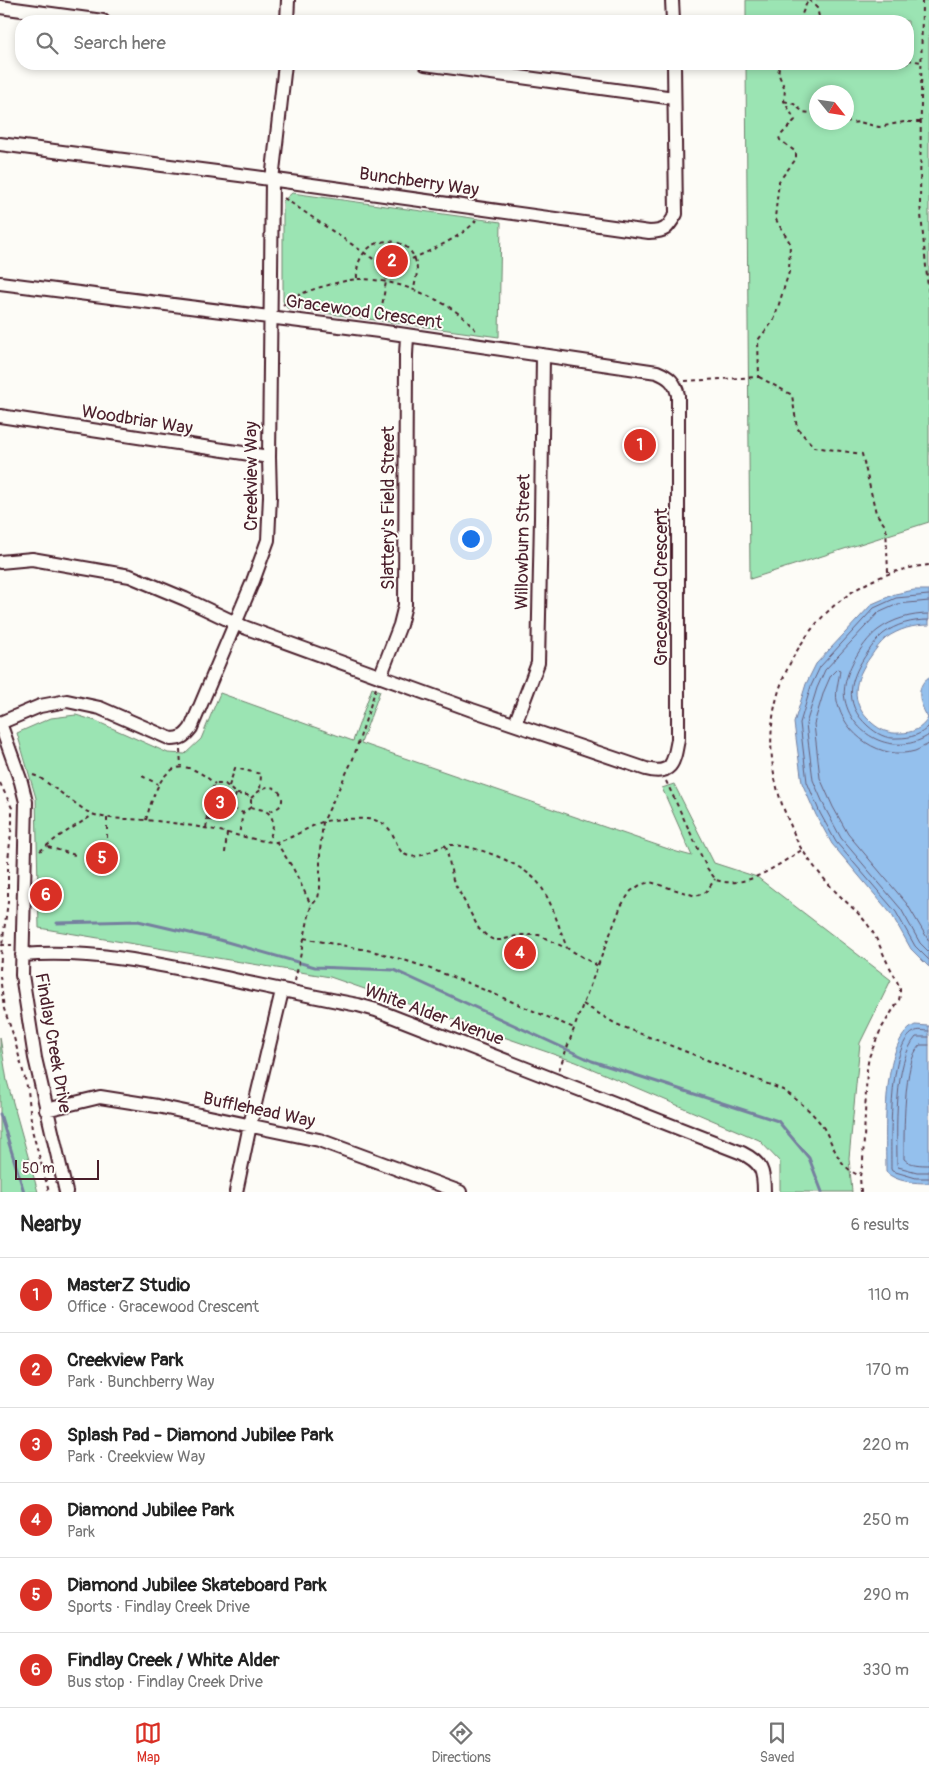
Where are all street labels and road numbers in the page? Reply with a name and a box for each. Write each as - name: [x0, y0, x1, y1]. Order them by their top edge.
- street label: Bunchberry Way: [358, 162, 481, 202]
- street label: Gracewood Crescent: [284, 290, 445, 334]
- street label: Woodbriar Way: [80, 400, 194, 440]
- street label: Creekview Way: [240, 421, 263, 531]
- street label: Slattery's Field Street: [377, 425, 400, 590]
- street label: Willowburn Street: [510, 473, 536, 610]
- street label: Gracewood Crescent: [650, 507, 673, 666]
- street label: Findlay Creek Drive: [29, 971, 77, 1115]
- street label: White Alder Avenue: [361, 979, 507, 1051]
- street label: Bufflehead Way: [201, 1087, 317, 1133]

